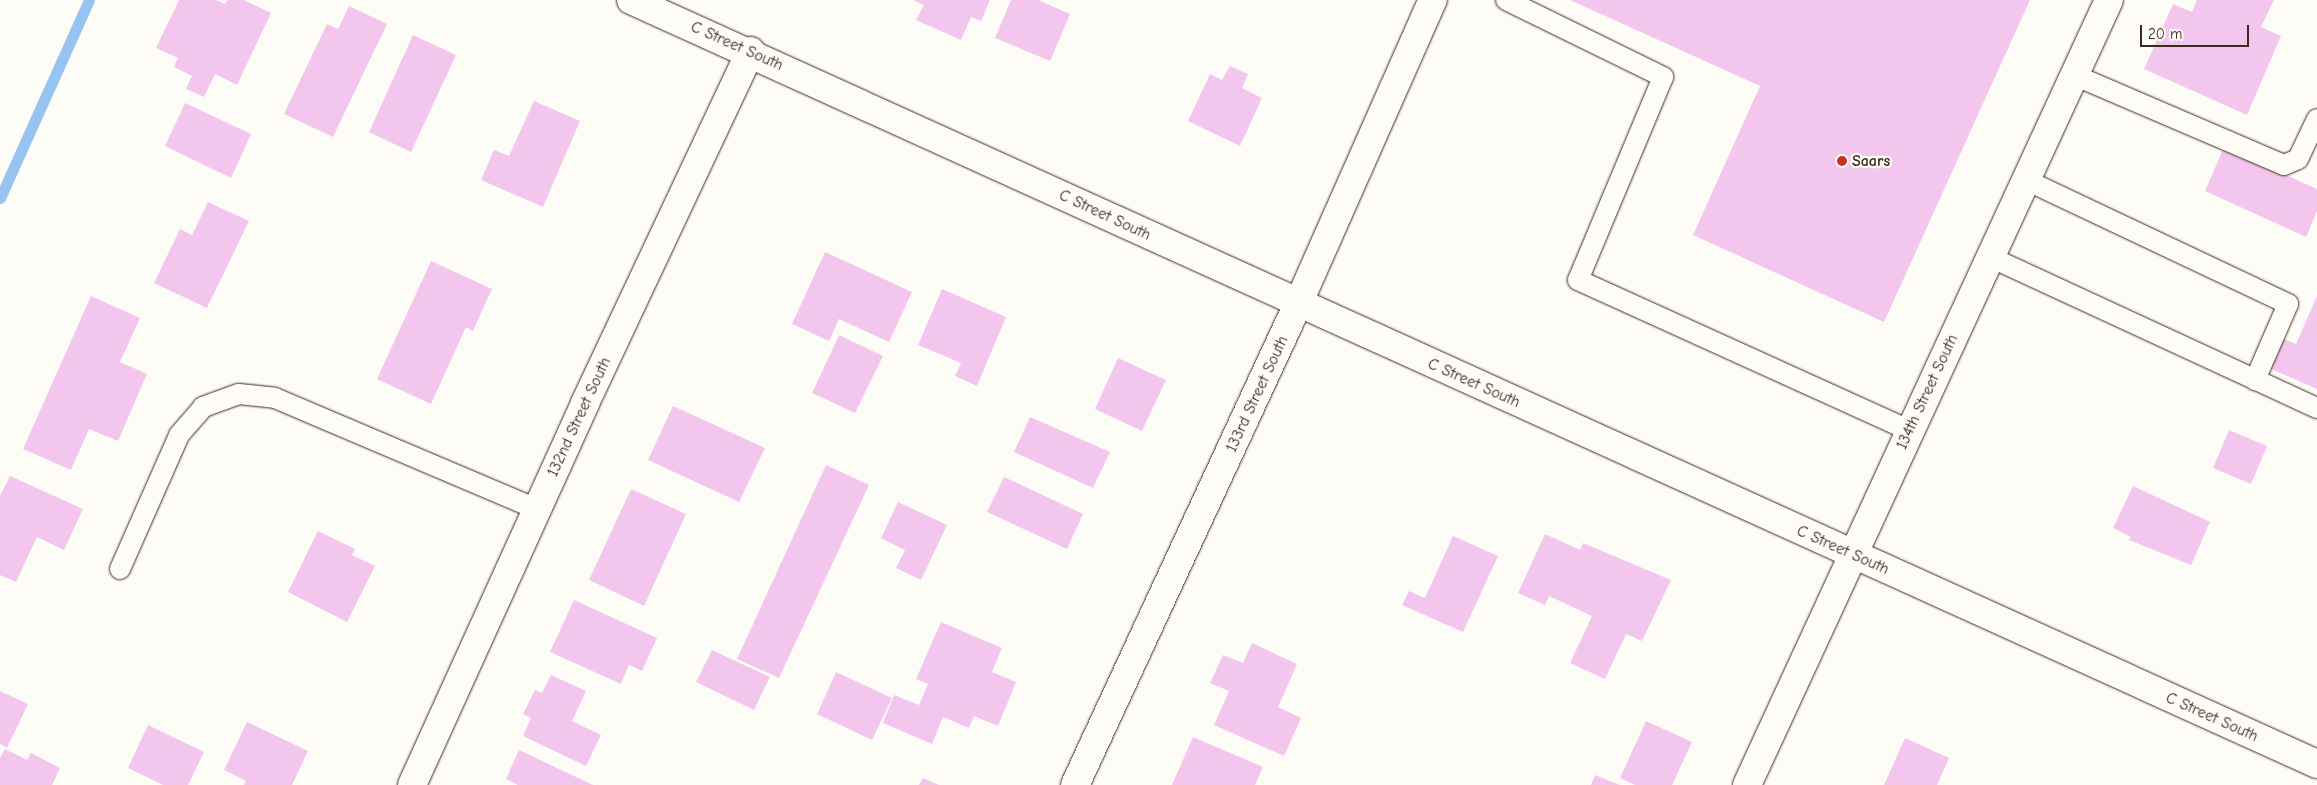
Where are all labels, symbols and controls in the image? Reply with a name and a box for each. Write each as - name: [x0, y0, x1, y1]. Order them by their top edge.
- scale bar: [2142, 15, 2251, 47]
- street label: C Street South: [688, 17, 786, 75]
- text: 20 m: [2148, 25, 2182, 43]
- place label: Saars: [1852, 151, 1890, 171]
- marker: Saars: [1836, 155, 1848, 167]
- street label: C Street South: [1056, 185, 1154, 245]
- street label: 134th Street South: [1892, 331, 1962, 453]
- street label: 133rd Street South: [1222, 333, 1292, 455]
- street label: 132nd Street South: [543, 354, 615, 480]
- street label: C Street South: [1425, 354, 1523, 412]
- street label: C Street South: [1794, 521, 1892, 579]
- street label: C Street South: [2163, 688, 2261, 746]

